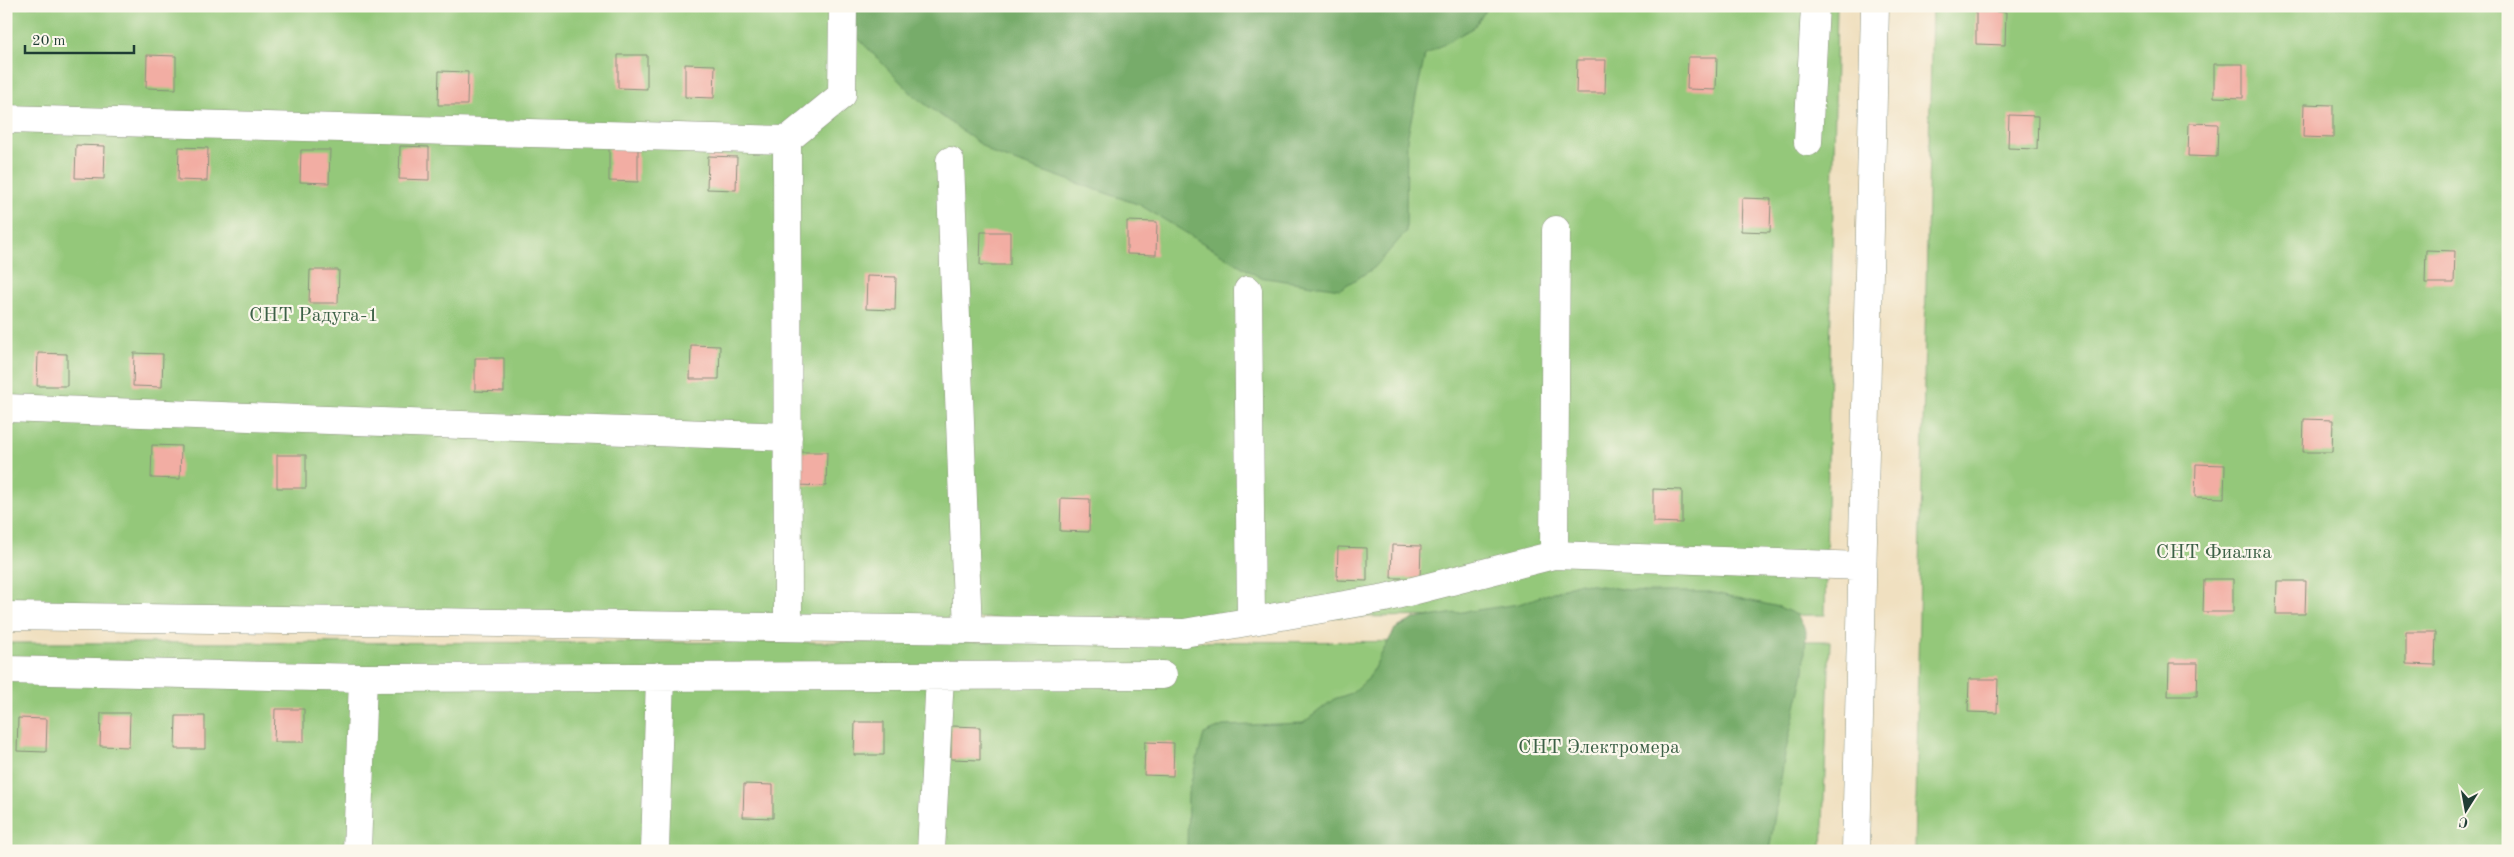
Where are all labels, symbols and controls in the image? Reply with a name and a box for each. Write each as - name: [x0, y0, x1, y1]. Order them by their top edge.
- scale bar: [25, 22, 134, 54]
- text: 20 m: [32, 34, 66, 49]
- park label: СНТ Радуга-1: [249, 306, 379, 326]
- park label: СНТ Фиалка: [2156, 543, 2272, 563]
- park label: СНТ Электромера: [1518, 738, 1680, 758]
- north arrow: [2442, 784, 2492, 834]
- text: С: [2458, 814, 2470, 830]

